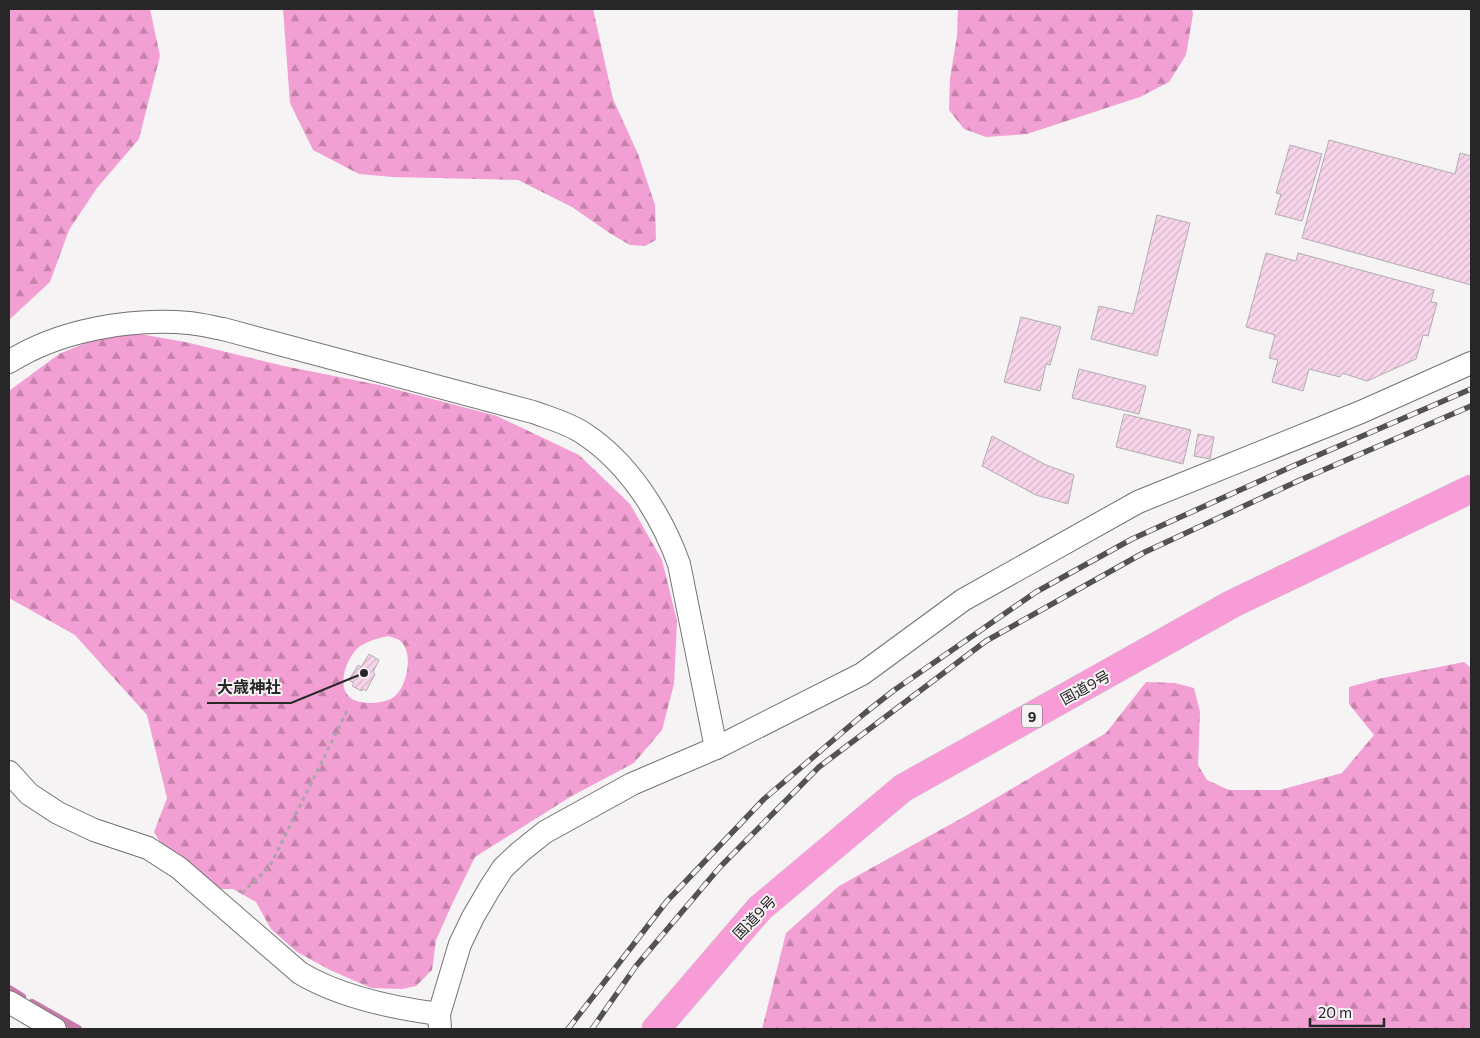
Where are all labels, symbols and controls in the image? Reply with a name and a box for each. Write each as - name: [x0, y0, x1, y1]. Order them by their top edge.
- street label: 国道9号: [1057, 666, 1113, 708]
- callout: 大歳神社: [207, 672, 291, 703]
- text: 大歳神社: [217, 677, 281, 696]
- road number: 9: [1022, 704, 1042, 728]
- street label: 国道9号: [729, 891, 779, 943]
- scale bar: [1310, 996, 1384, 1028]
- text: 20 m: [1318, 1003, 1352, 1021]

